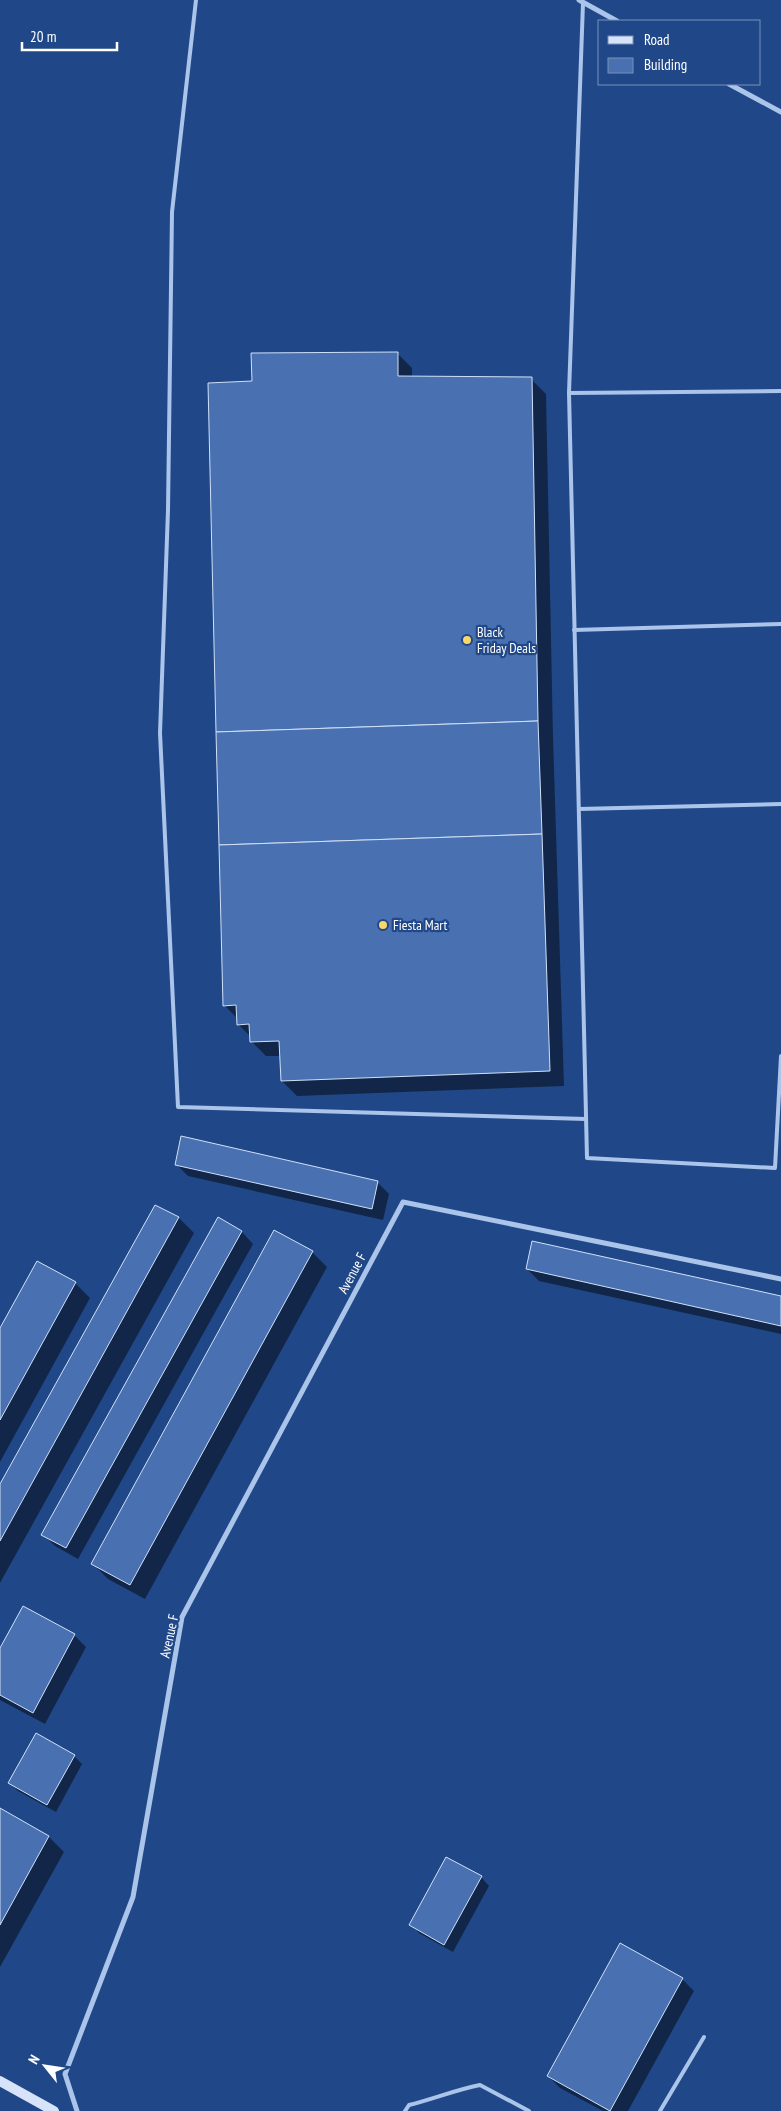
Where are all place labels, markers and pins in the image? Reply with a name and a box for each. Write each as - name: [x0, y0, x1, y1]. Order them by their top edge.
- place label: Black Friday Deals: [477, 623, 536, 657]
- marker: Black Friday Deals: [461, 634, 473, 646]
- place label: Fiesta Mart: [393, 916, 447, 934]
- marker: Fiesta Mart: [377, 919, 389, 931]

